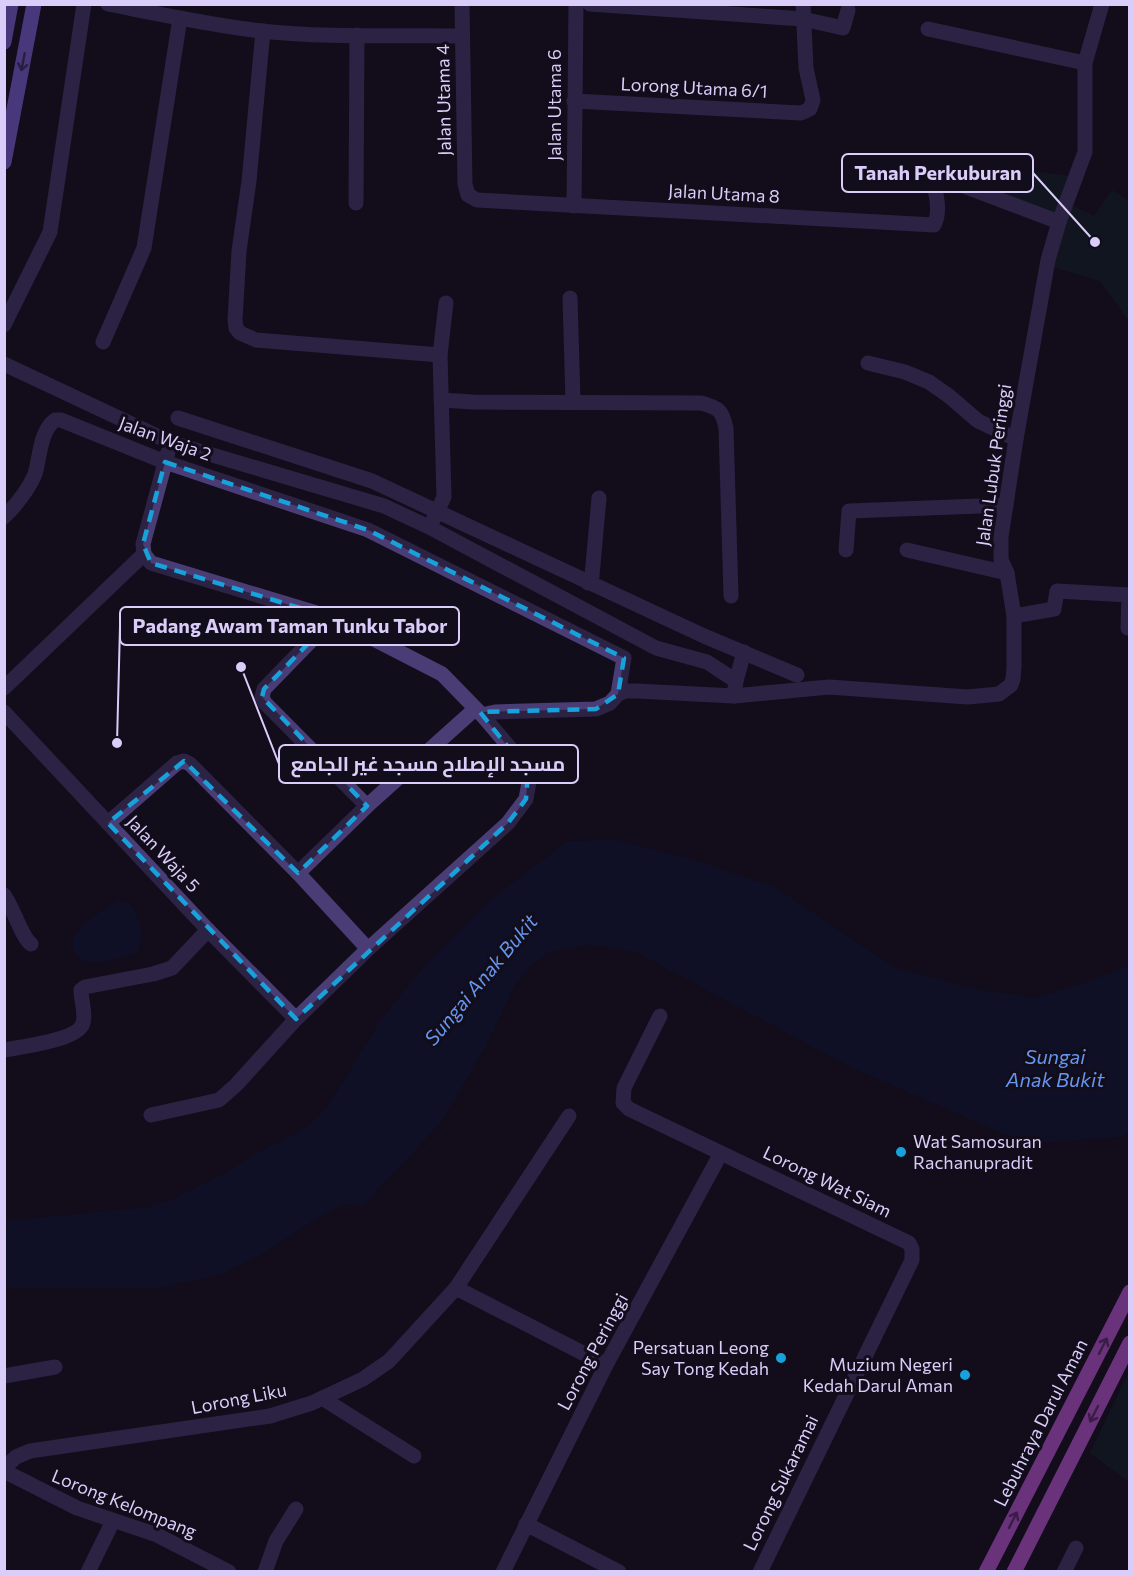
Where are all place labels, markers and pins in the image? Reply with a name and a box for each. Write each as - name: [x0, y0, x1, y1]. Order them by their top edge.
- callout: Tanah Perkuburan: [842, 154, 1033, 192]
- callout: Padang Awam Taman Tunku Tabor: [120, 607, 459, 645]
- callout: مسجد الإصلاح مسجد غير الجامع: [279, 745, 578, 783]
- place label: Wat Samosuran Rachanupradit: [913, 1130, 1042, 1173]
- marker: Wat Samosuran Rachanupradit: [894, 1145, 908, 1159]
- place label: Persatuan Leong Say Tong Kedah: [633, 1336, 769, 1379]
- marker: Persatuan Leong Say Tong Kedah: [774, 1351, 788, 1365]
- place label: Muzium Negeri Kedah Darul Aman: [803, 1353, 953, 1396]
- marker: Muzium Negeri Kedah Darul Aman: [958, 1368, 972, 1382]

